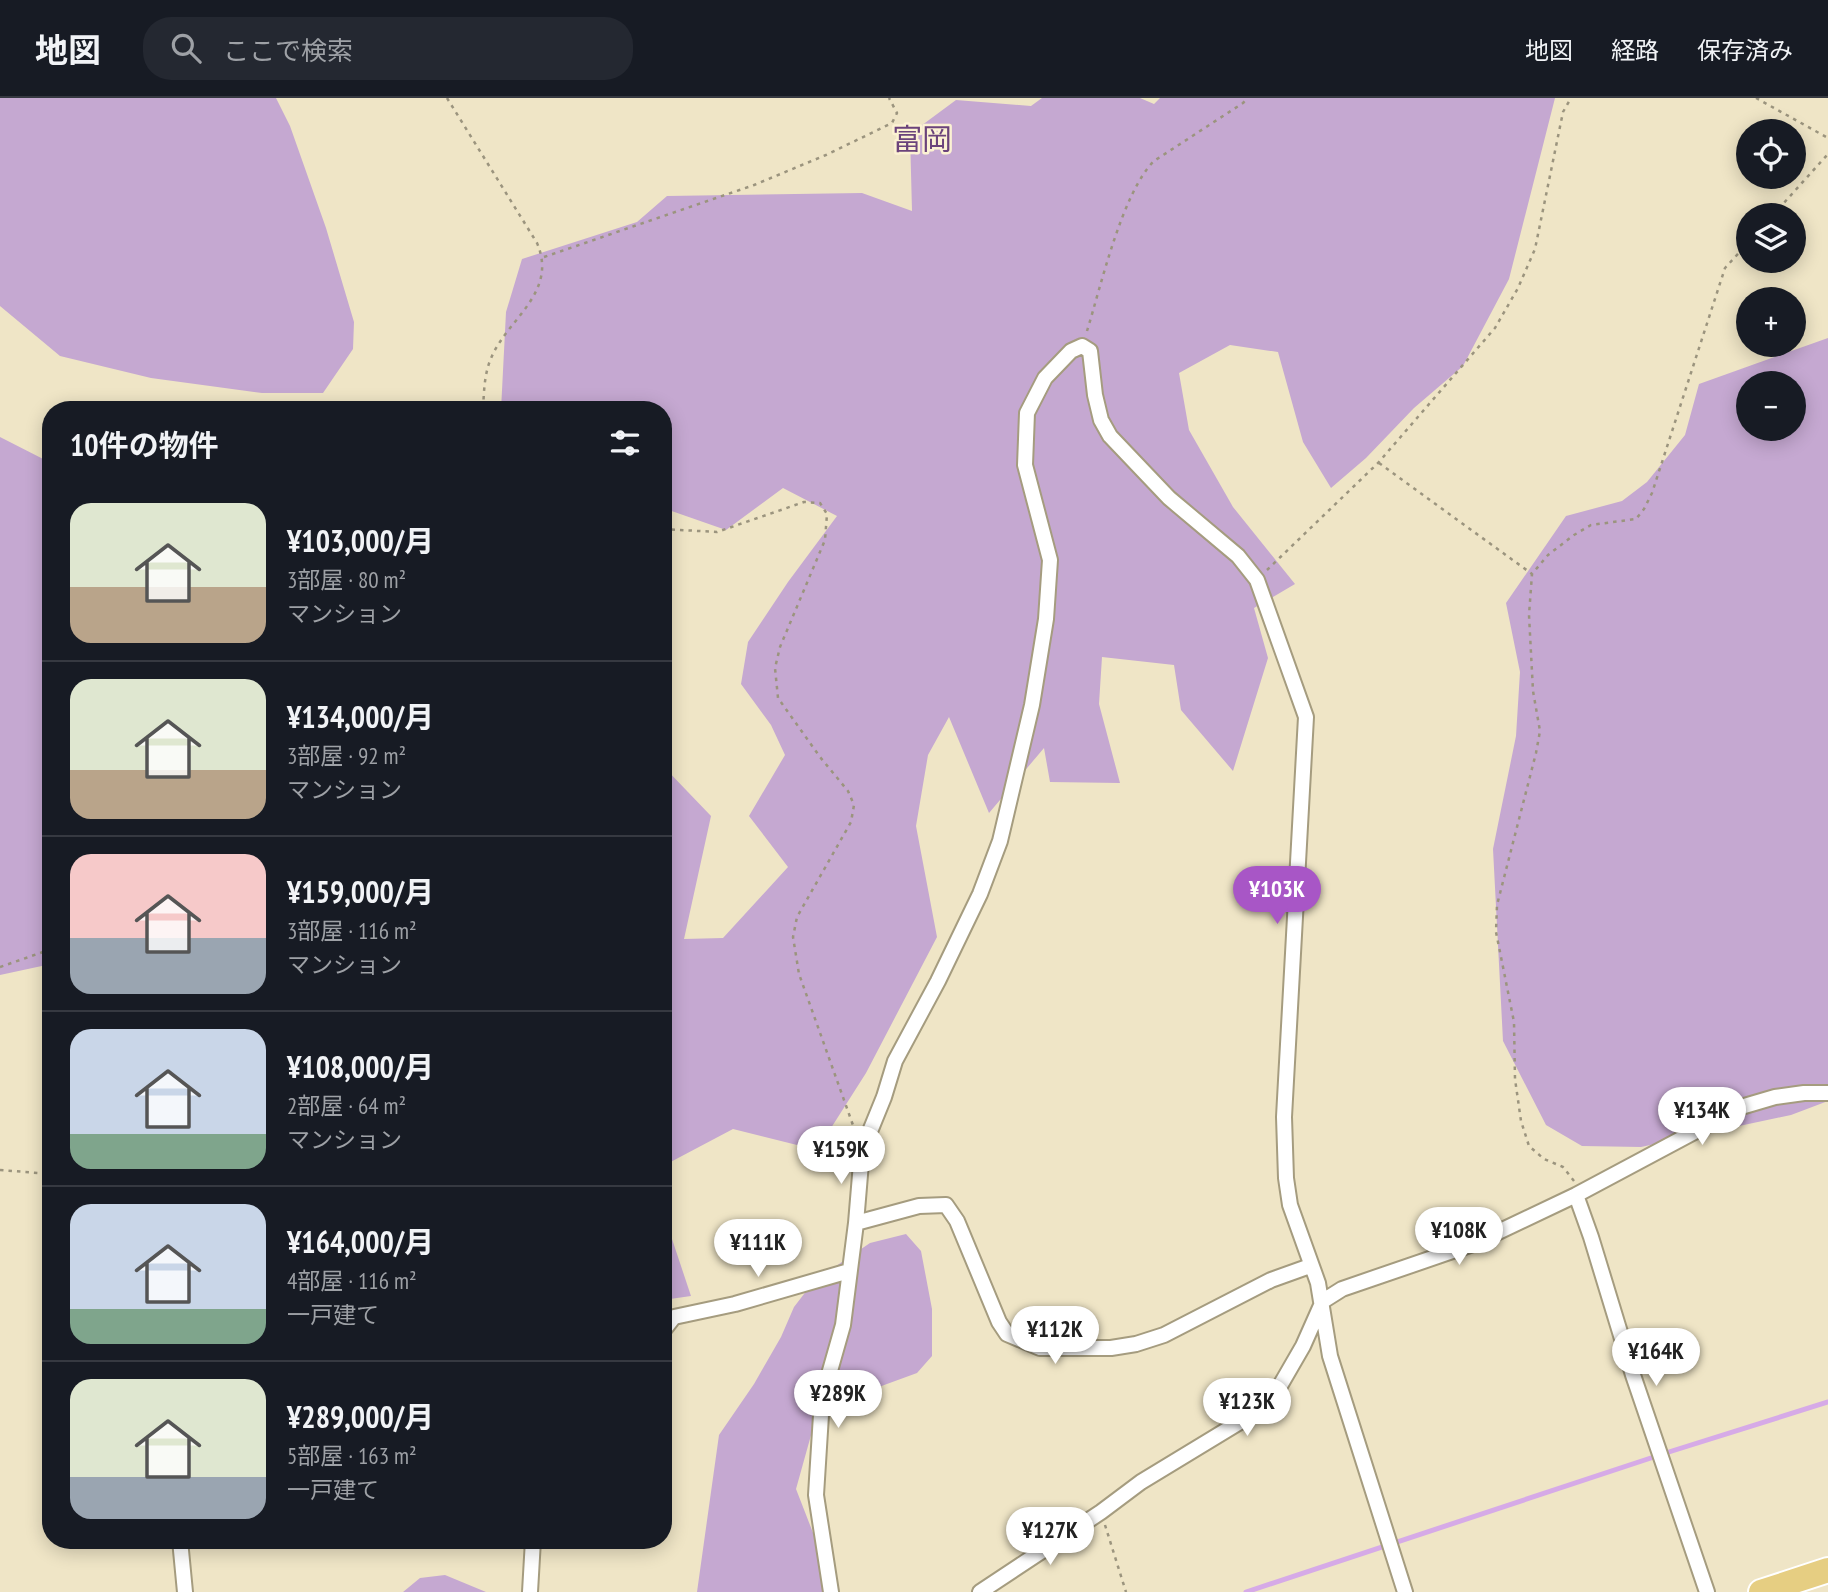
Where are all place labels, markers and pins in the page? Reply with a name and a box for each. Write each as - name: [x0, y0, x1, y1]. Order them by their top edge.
- pin: ¥103K: [1228, 866, 1326, 926]
- pin: ¥134K: [1653, 1088, 1751, 1147]
- pin: ¥159K: [792, 1126, 890, 1186]
- pin: ¥108K: [1410, 1208, 1508, 1267]
- pin: ¥111K: [709, 1220, 807, 1279]
- pin: ¥112K: [1006, 1306, 1104, 1366]
- pin: ¥164K: [1607, 1328, 1705, 1388]
- pin: ¥289K: [789, 1370, 887, 1430]
- pin: ¥123K: [1198, 1378, 1296, 1438]
- pin: ¥127K: [1001, 1508, 1099, 1567]

